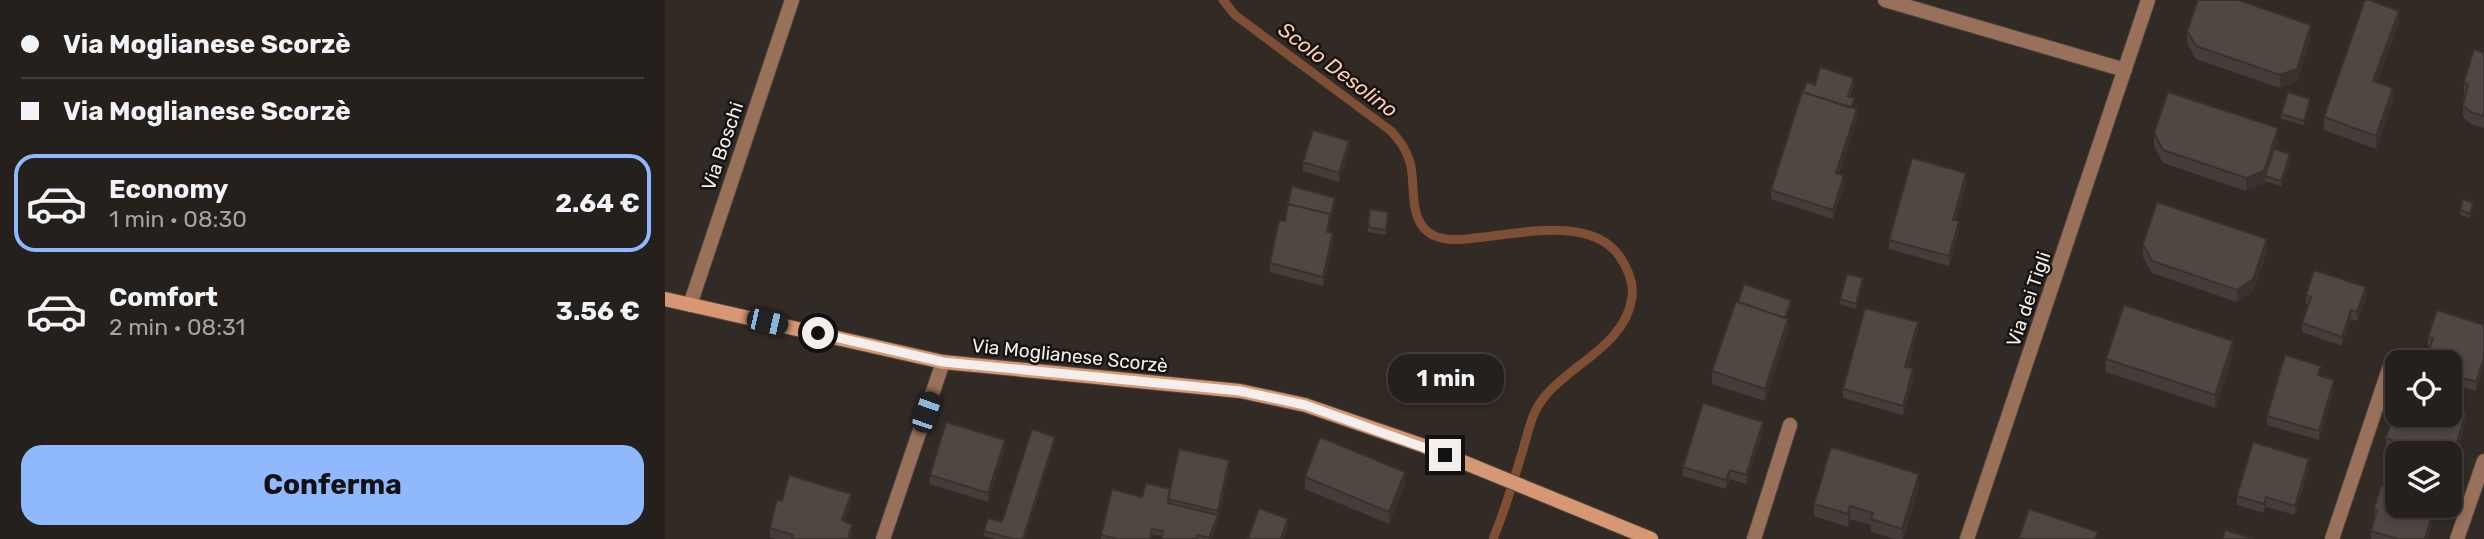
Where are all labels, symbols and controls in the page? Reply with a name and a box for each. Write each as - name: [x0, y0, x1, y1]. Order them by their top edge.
- water label: Scolo Desolino: [1274, 17, 1403, 123]
- text: Via Moglianese Scorzè: [63, 29, 351, 60]
- text: Via Moglianese Scorzè: [63, 96, 351, 127]
- street label: Via Boschi: [697, 99, 748, 193]
- icon: car: [25, 172, 88, 235]
- text: Economy: [109, 174, 228, 205]
- text: 2.64 €: [555, 188, 640, 219]
- text: 1 min · 08:30: [109, 205, 247, 233]
- street label: Via dei Tigli: [2001, 249, 2055, 350]
- icon: car: [25, 280, 88, 343]
- text: Comfort: [109, 282, 218, 313]
- text: 3.56 €: [556, 296, 640, 327]
- car: [745, 307, 790, 337]
- text: 2 min · 08:31: [109, 313, 245, 341]
- route start: [802, 317, 834, 349]
- street label: Via Moglianese Scorzè: [971, 334, 1169, 377]
- map controls: [2385, 350, 2462, 518]
- button: locate: [2385, 350, 2462, 427]
- callout: 1 min: [1387, 354, 1503, 402]
- text: 1 min: [1417, 364, 1475, 392]
- car: [910, 389, 943, 435]
- route end: [1429, 439, 1461, 471]
- button: layers: [2385, 441, 2462, 518]
- button: Conferma: [21, 445, 644, 525]

